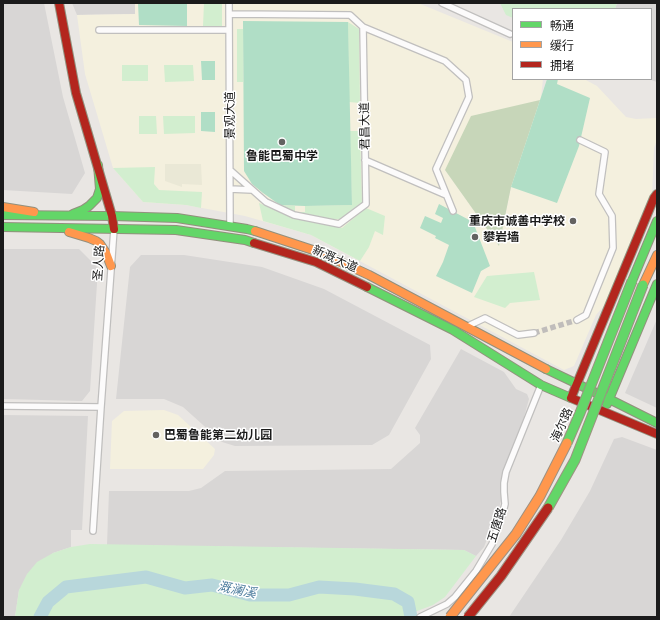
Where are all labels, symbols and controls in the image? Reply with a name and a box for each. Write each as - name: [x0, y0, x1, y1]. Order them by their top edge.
- legend: [512, 8, 652, 80]
- text: 畅通: [550, 19, 574, 33]
- text: 缓行: [550, 39, 574, 53]
- text: 拥堵: [550, 59, 574, 73]
- street label: 景观大道: [223, 91, 237, 139]
- street label: 君昌大道: [357, 102, 373, 150]
- marker: 鲁能巴蜀中学: [277, 137, 287, 147]
- place label: 鲁能巴蜀中学: [246, 149, 318, 163]
- place label: 重庆市诚善中学校: [469, 214, 565, 228]
- marker: 重庆市诚善中学校: [568, 216, 578, 226]
- place label: 攀岩墙: [483, 230, 519, 244]
- marker: 攀岩墙: [470, 232, 480, 242]
- street label: 新溉大道: [310, 243, 360, 275]
- street label: 圣人路: [91, 245, 107, 281]
- street label: 海尔路: [548, 406, 576, 444]
- place label: 巴蜀鲁能第二幼儿园: [164, 428, 272, 442]
- marker: 巴蜀鲁能第二幼儿园: [151, 430, 161, 440]
- street label: 五唐路: [485, 506, 509, 544]
- water label: 溉澜溪: [216, 579, 258, 601]

